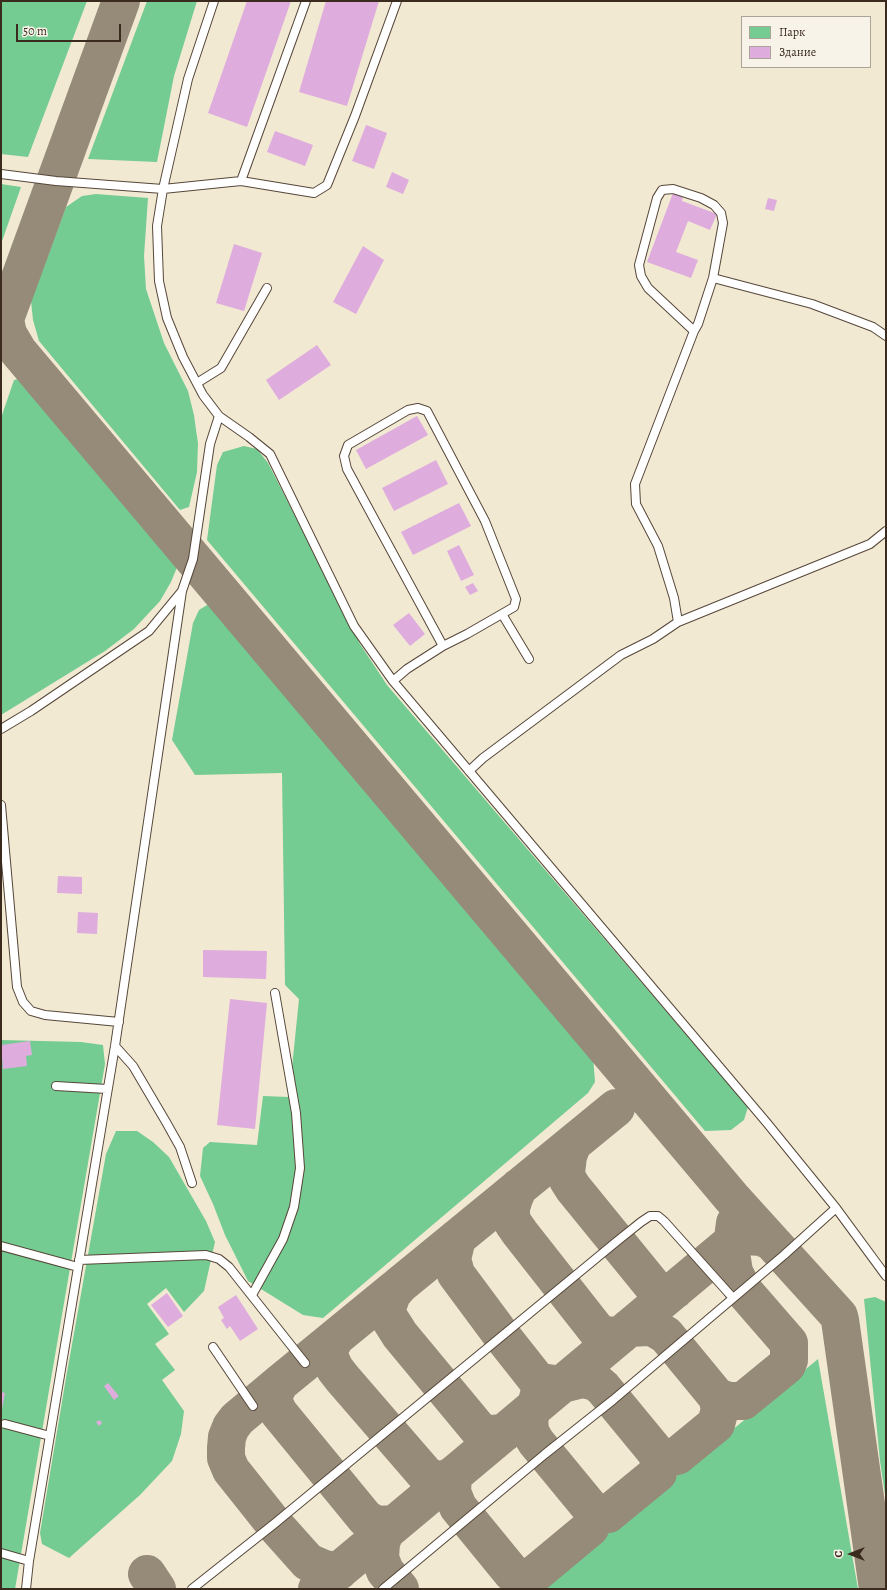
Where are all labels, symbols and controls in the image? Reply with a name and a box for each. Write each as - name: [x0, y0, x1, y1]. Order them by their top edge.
- scale bar: [18, 16, 123, 42]
- legend: [741, 16, 871, 68]
- text: 50 m: [23, 23, 47, 39]
- text: Парк: [779, 24, 805, 40]
- text: Здание: [779, 44, 816, 60]
- north arrow: [831, 1534, 871, 1574]
- text: С: [831, 1551, 846, 1557]

